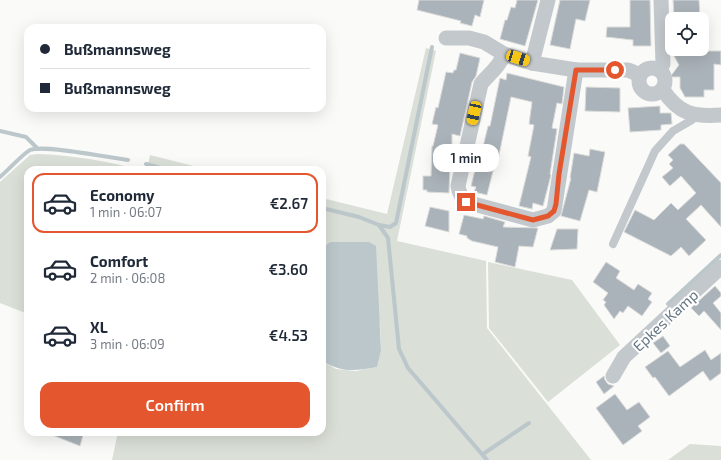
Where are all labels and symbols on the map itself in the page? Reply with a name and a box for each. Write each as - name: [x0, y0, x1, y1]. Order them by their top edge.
- car: [505, 49, 531, 67]
- route start: [606, 61, 624, 79]
- car: [466, 100, 482, 126]
- callout: 1 min: [433, 144, 499, 172]
- route end: [457, 193, 475, 211]
- street label: Epkes Kamp: [629, 285, 701, 355]

